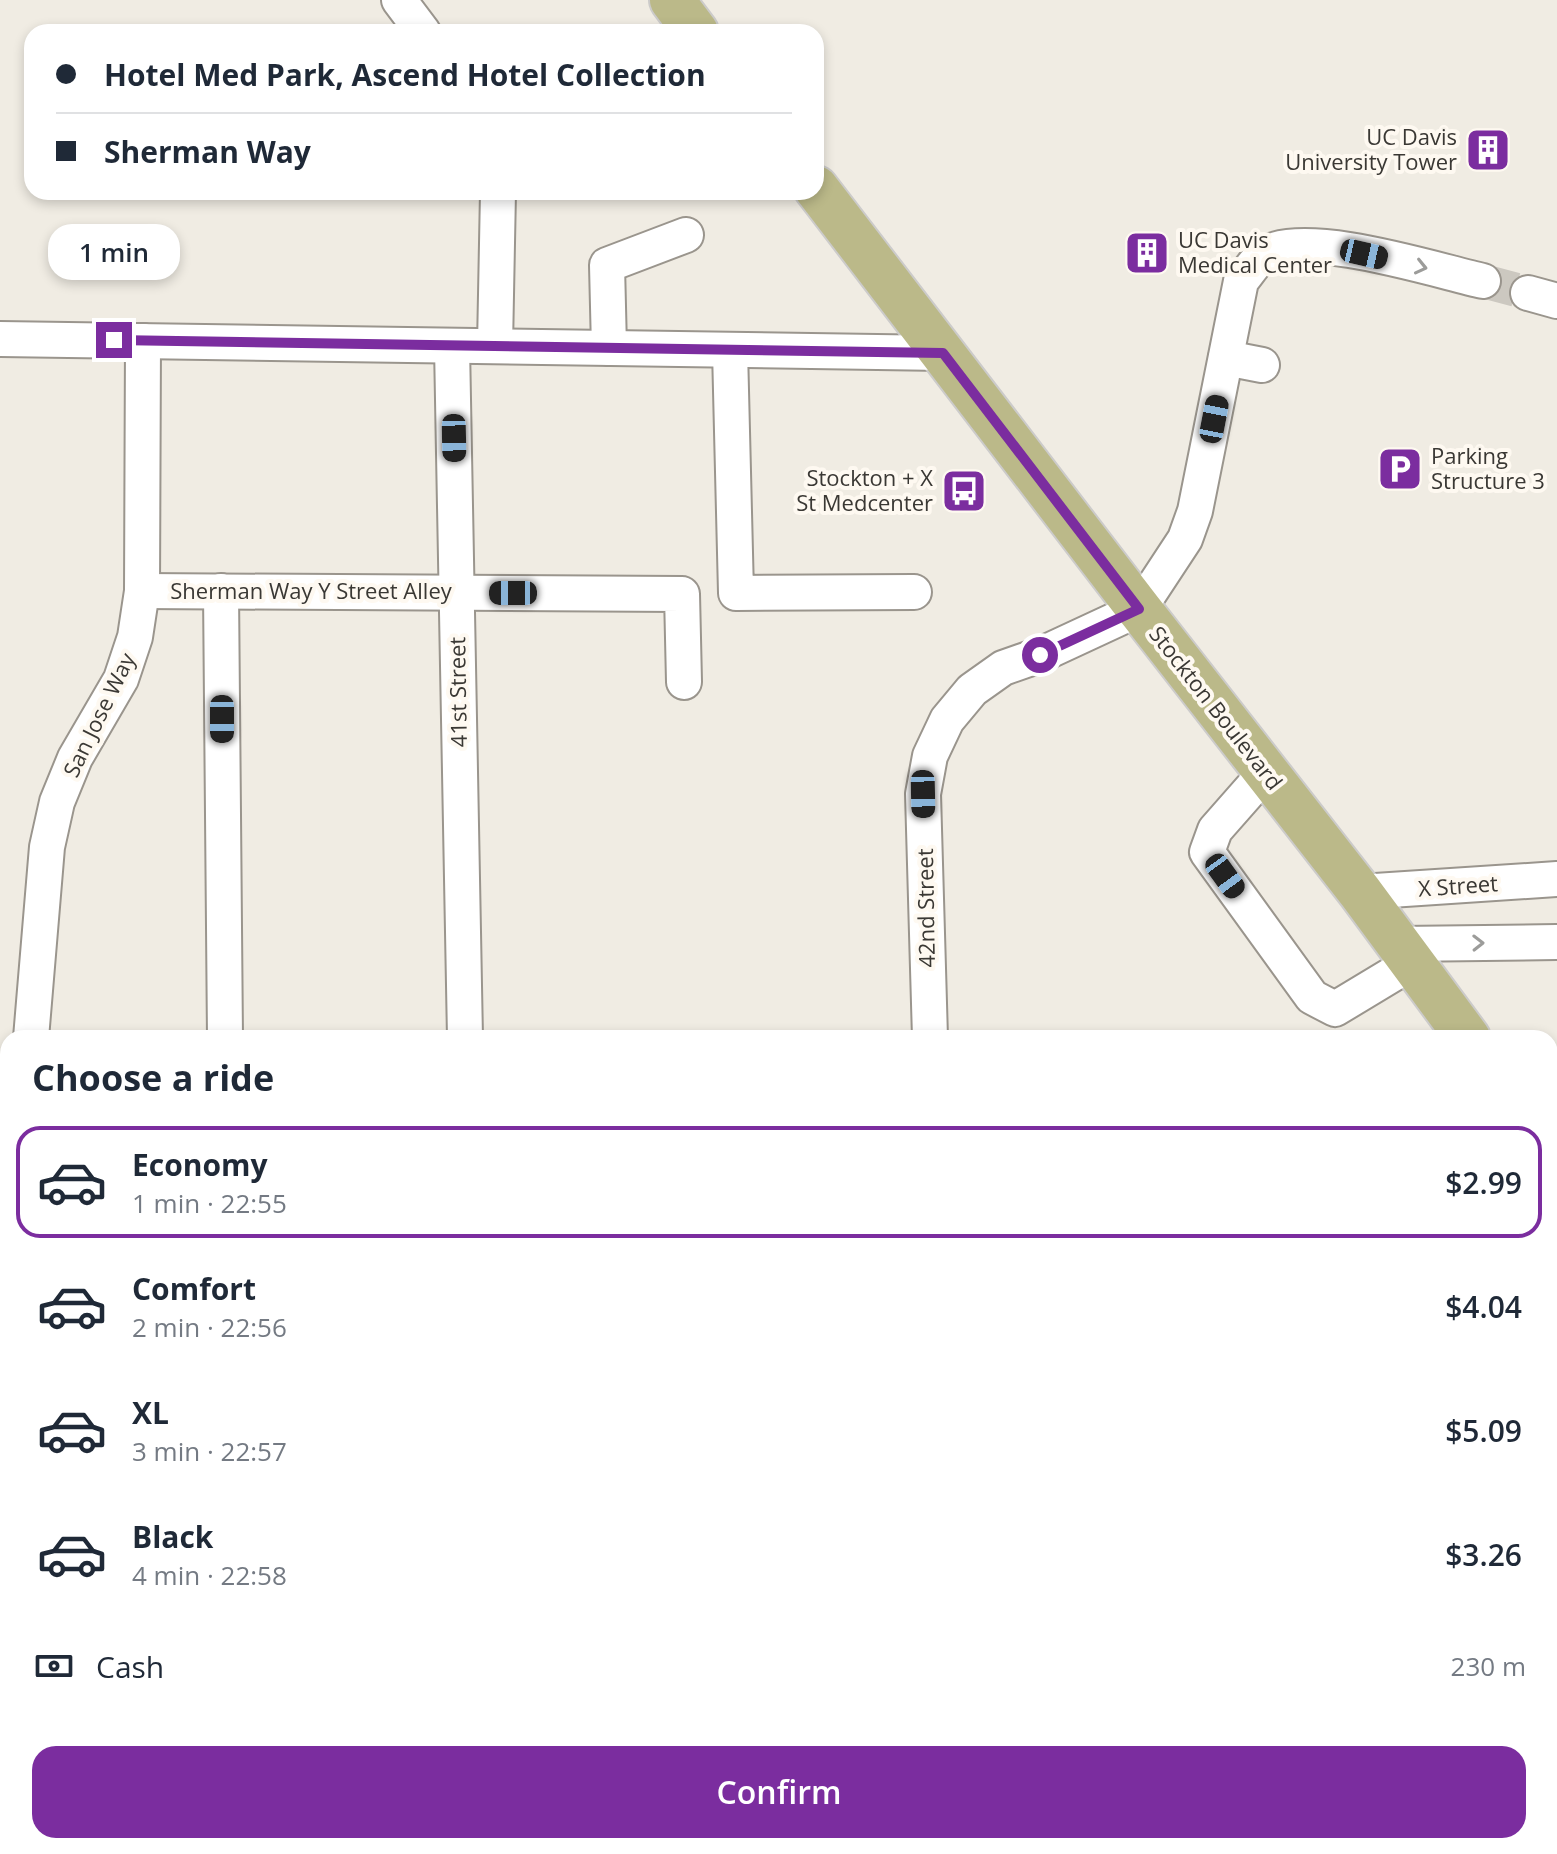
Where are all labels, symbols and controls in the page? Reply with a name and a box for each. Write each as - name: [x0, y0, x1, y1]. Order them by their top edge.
- text: Hotel Med Park, Ascend Hotel Collection: [104, 54, 706, 95]
- place label: UC Davis University Tower: [1285, 121, 1457, 176]
- building icon: UC Davis University Tower: [1464, 126, 1512, 174]
- text: Sherman Way: [104, 131, 311, 172]
- callout: 1 min: [48, 224, 180, 280]
- place label: UC Davis Medical Center: [1178, 224, 1332, 279]
- building icon: UC Davis Medical Center: [1123, 229, 1171, 277]
- text: 1 min: [79, 234, 149, 270]
- car: [1338, 237, 1390, 271]
- one-way arrow: [1414, 258, 1427, 275]
- route end: [96, 322, 132, 358]
- car: [1198, 393, 1230, 445]
- car: [442, 414, 466, 462]
- place label: Parking Structure 3: [1431, 440, 1545, 495]
- parking icon: Parking Structure 3: [1376, 445, 1424, 493]
- place label: Stockton + X St Medcenter: [796, 462, 933, 517]
- bus stop icon: Stockton + X St Medcenter: [940, 467, 988, 515]
- street label: Sherman Way Y Street Alley: [170, 575, 453, 605]
- car: [489, 581, 537, 605]
- street label: Stockton Boulevard: [1143, 619, 1290, 795]
- street label: 41st Street: [441, 636, 473, 748]
- route start: [1022, 637, 1058, 673]
- street label: San Jose Way: [55, 647, 142, 782]
- car: [210, 695, 234, 743]
- car: [911, 770, 935, 818]
- street label: 42nd Street: [909, 848, 941, 968]
- car: [1201, 850, 1249, 902]
- street label: X Street: [1417, 867, 1499, 903]
- one-way arrow: [1472, 935, 1485, 952]
- text: Choose a ride: [32, 1053, 274, 1102]
- text: Economy: [132, 1144, 268, 1185]
- icon: car: [36, 1146, 108, 1218]
- text: $2.99: [1445, 1162, 1522, 1203]
- text: 1 min · 22:55: [132, 1185, 287, 1221]
- text: Comfort: [132, 1268, 256, 1309]
- icon: car: [36, 1270, 108, 1342]
- text: $4.04: [1445, 1286, 1522, 1327]
- text: 2 min · 22:56: [132, 1309, 287, 1345]
- text: XL: [132, 1392, 169, 1433]
- icon: car: [36, 1394, 108, 1466]
- text: $5.09: [1445, 1410, 1522, 1451]
- text: 3 min · 22:57: [132, 1433, 287, 1469]
- text: Black: [132, 1516, 213, 1557]
- icon: car: [36, 1518, 108, 1590]
- text: $3.26: [1445, 1534, 1522, 1575]
- text: 4 min · 22:58: [132, 1557, 287, 1593]
- icon: cash: [32, 1644, 76, 1688]
- text: Cash: [96, 1646, 164, 1687]
- text: 230 m: [1451, 1648, 1526, 1684]
- button: Confirm: [32, 1746, 1526, 1838]

